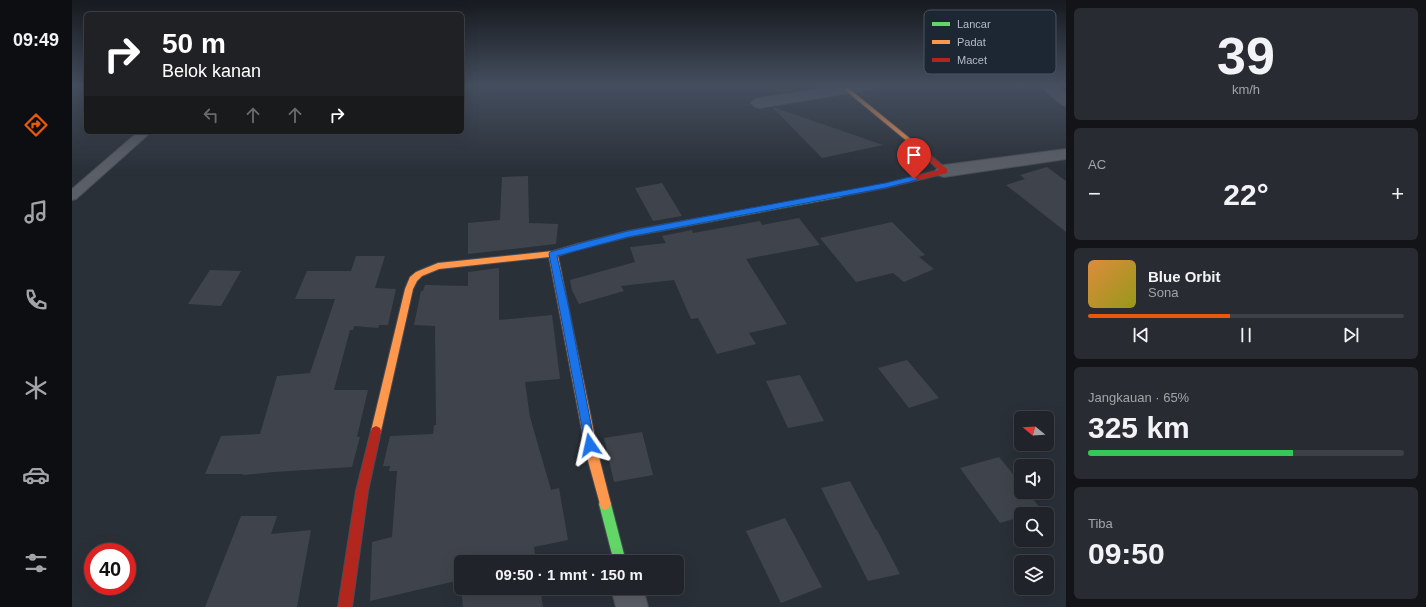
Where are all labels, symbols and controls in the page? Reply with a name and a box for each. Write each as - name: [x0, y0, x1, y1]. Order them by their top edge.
- legend: [924, 10, 1056, 74]
- text: Lancar: [957, 18, 991, 30]
- text: 39: [1217, 27, 1275, 85]
- icon: right: [96, 28, 148, 80]
- text: 50 m: [162, 28, 226, 59]
- text: 09:49: [13, 30, 59, 50]
- text: Padat: [957, 36, 986, 48]
- text: Macet: [957, 54, 987, 66]
- text: Belok kanan: [162, 61, 261, 81]
- text: km/h: [1232, 82, 1260, 97]
- icon: left: [200, 104, 222, 126]
- icon: ahead: [242, 104, 264, 126]
- icon: ahead: [284, 104, 306, 126]
- icon: right: [326, 104, 348, 126]
- icon: directions: [22, 111, 50, 139]
- pin: [897, 138, 931, 179]
- icon: arrive: [903, 144, 925, 166]
- text: AC: [1088, 157, 1106, 172]
- text: 22°: [1223, 178, 1269, 211]
- text: −: [1088, 181, 1101, 206]
- text: +: [1391, 181, 1404, 206]
- icon: music: [22, 198, 50, 226]
- text: Blue Orbit: [1148, 268, 1221, 285]
- text: Sona: [1148, 285, 1178, 300]
- icon: phone: [22, 286, 50, 314]
- icon: previous: [1130, 324, 1152, 346]
- icon: pause: [1235, 324, 1257, 346]
- icon: next: [1340, 324, 1362, 346]
- icon: climate: [22, 374, 50, 402]
- text: Jangkauan · 65%: [1088, 390, 1189, 405]
- north arrow: [1014, 411, 1054, 451]
- map controls: [1014, 411, 1054, 595]
- text: 325 km: [1088, 411, 1190, 444]
- position arrow: [569, 424, 611, 466]
- button: sound: [1014, 459, 1054, 499]
- icon: car: [22, 461, 50, 489]
- button: search: [1014, 507, 1054, 547]
- text: Tiba: [1088, 516, 1113, 531]
- text: 09:50: [1088, 537, 1165, 570]
- speed limit sign: 40: [84, 543, 136, 595]
- icon: filters: [22, 549, 50, 577]
- button: layers: [1014, 555, 1054, 595]
- text: 09:50 · 1 mnt · 150 m: [495, 566, 643, 583]

